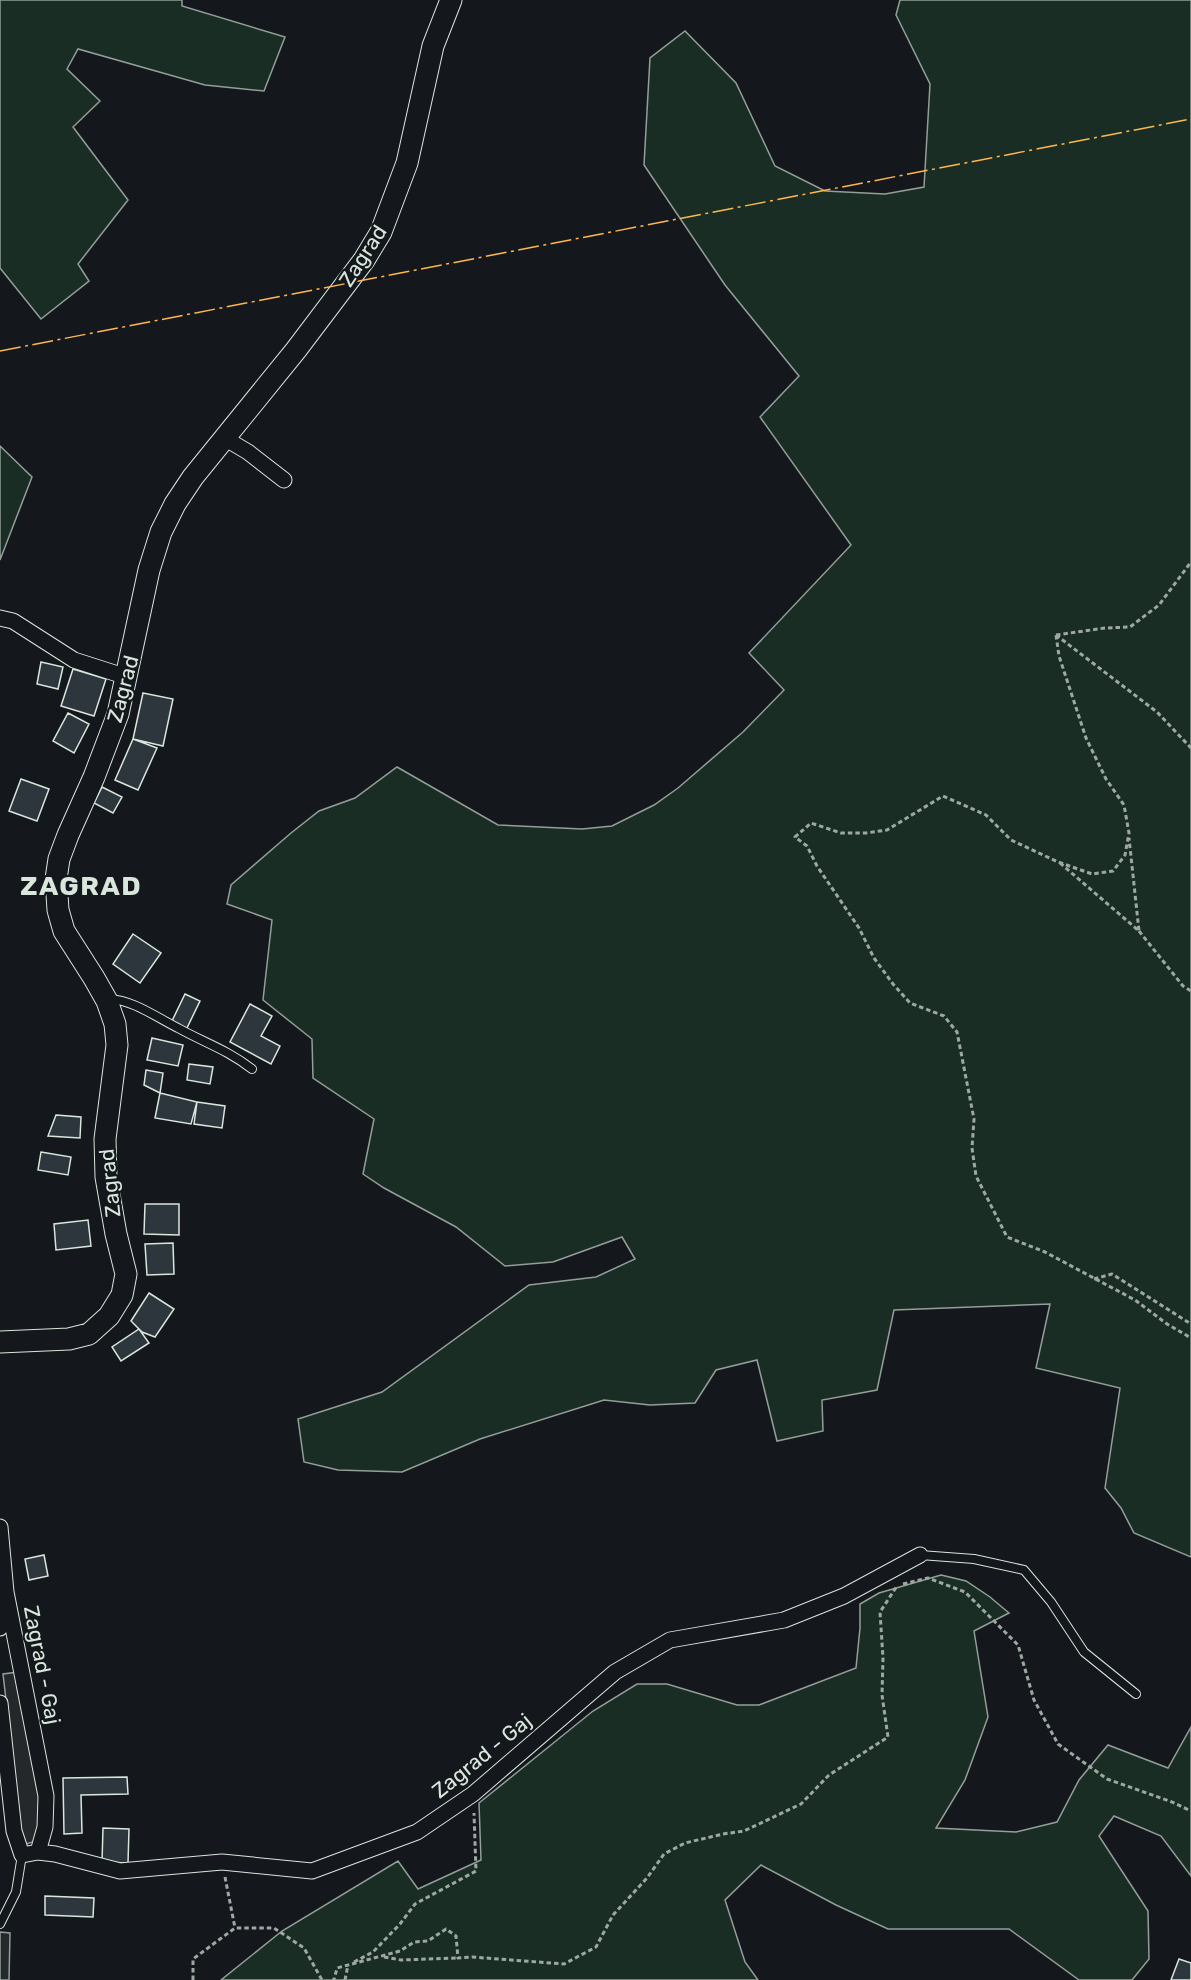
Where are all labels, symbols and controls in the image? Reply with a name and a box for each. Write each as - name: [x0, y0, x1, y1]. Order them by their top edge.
- street label: Zagrad: [333, 220, 392, 291]
- street label: Zagrad: [102, 652, 143, 725]
- district label: ZAGRAD: [20, 870, 142, 902]
- street label: Zagrad: [93, 1148, 126, 1218]
- street label: Zagrad - Gaj: [19, 1603, 66, 1726]
- street label: Zagrad - Gaj: [427, 1708, 536, 1803]

